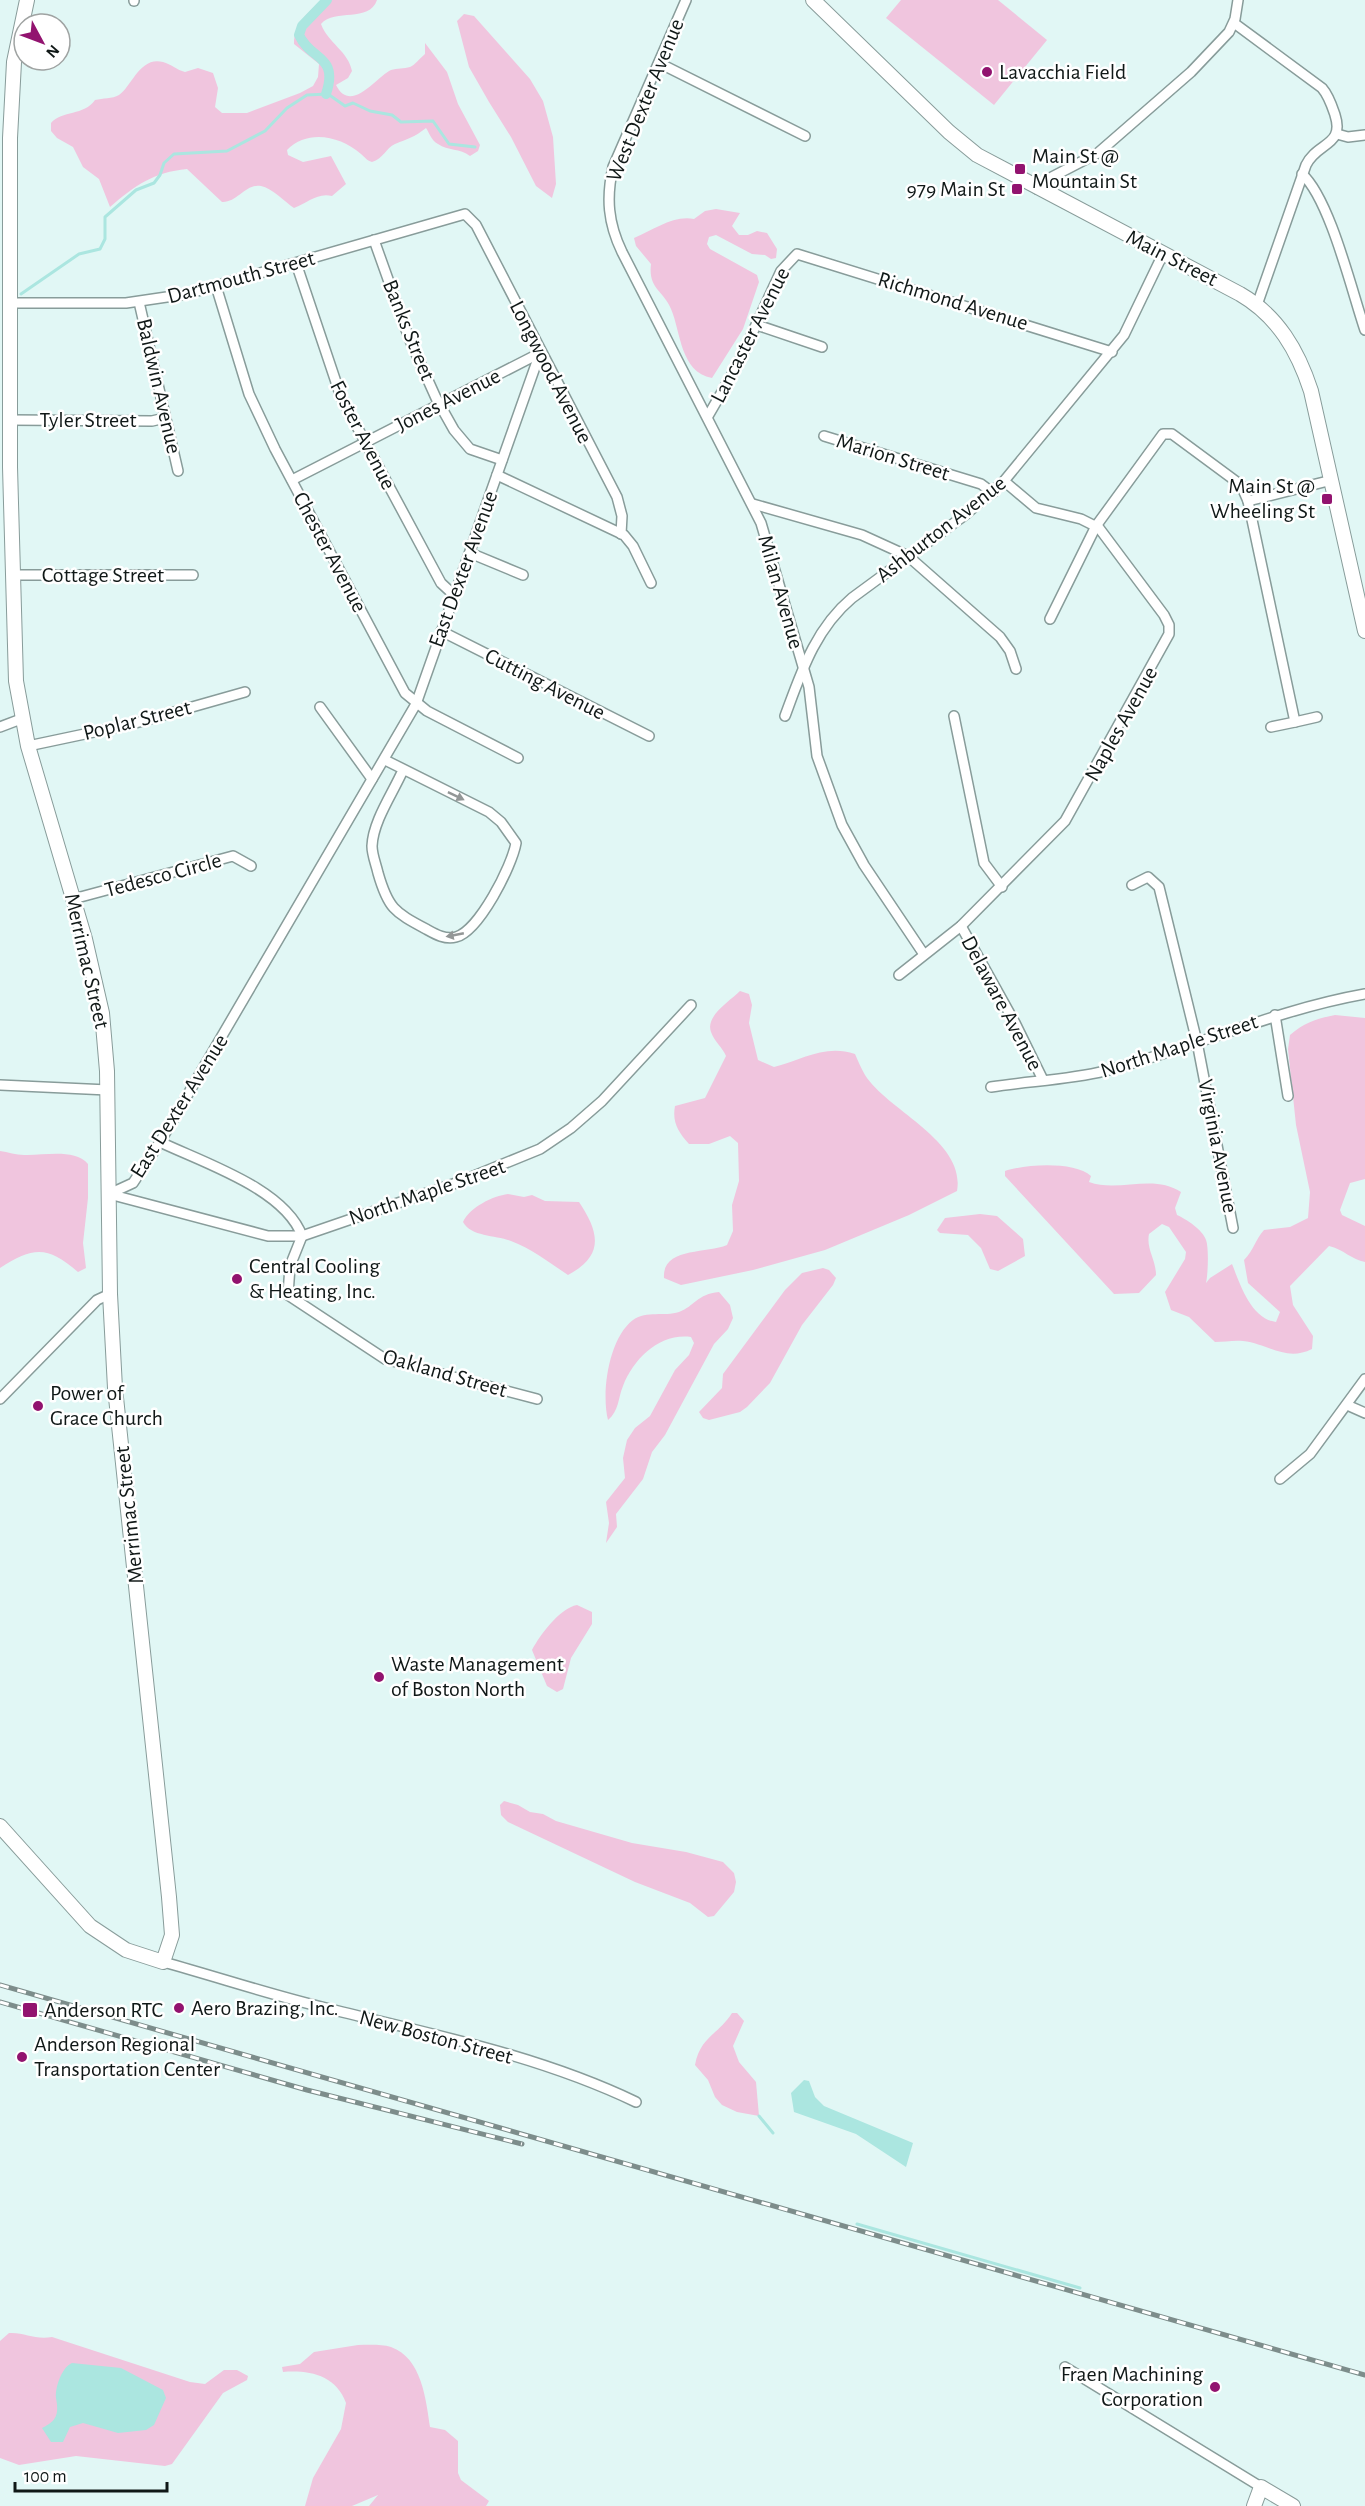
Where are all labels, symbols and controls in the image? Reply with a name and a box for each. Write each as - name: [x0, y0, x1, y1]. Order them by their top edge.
- north arrow: [12, 12, 72, 72]
- street label: West Dexter Avenue: [602, 16, 688, 184]
- text: N: [43, 42, 62, 61]
- place label: Lavacchia Field: [999, 61, 1126, 83]
- marker: Lavacchia Field: [980, 65, 994, 79]
- place label: Main St @ Mountain St: [1032, 145, 1137, 192]
- marker: Main St @ Mountain St: [1013, 162, 1027, 176]
- place label: 979 Main St: [907, 178, 1005, 200]
- marker: 979 Main St: [1010, 182, 1024, 196]
- street label: Main Street: [1123, 226, 1221, 290]
- street label: Dartmouth Street: [165, 247, 317, 307]
- street label: Lancaster Avenue: [706, 264, 794, 406]
- street label: Richmond Avenue: [875, 268, 1031, 334]
- street label: Banks Street: [379, 276, 439, 384]
- street label: Longwood Avenue: [506, 297, 596, 447]
- street label: Baldwin Avenue: [133, 316, 185, 456]
- street label: Jones Avenue: [392, 364, 504, 436]
- street label: Foster Avenue: [326, 377, 400, 493]
- street label: Tyler Street: [40, 409, 136, 431]
- street label: Marion Street: [834, 429, 952, 485]
- street label: Ashburton Avenue: [872, 472, 1010, 586]
- place label: Main St @ Wheeling St: [1210, 475, 1315, 522]
- street label: Chester Avenue: [289, 488, 371, 616]
- street label: East Dexter Avenue: [424, 488, 502, 650]
- marker: Main St @ Wheeling St: [1320, 492, 1334, 506]
- street label: Milan Avenue: [754, 533, 808, 651]
- street label: Cottage Street: [42, 564, 164, 586]
- street label: Cutting Avenue: [481, 644, 609, 724]
- street label: Naples Avenue: [1080, 663, 1162, 785]
- street label: Poplar Street: [81, 696, 193, 744]
- one-way arrow: [447, 791, 464, 800]
- street label: Tedesco Circle: [102, 849, 224, 901]
- street label: Merrimac Street: [61, 891, 113, 1031]
- one-way arrow: [445, 931, 464, 940]
- street label: Delaware Avenue: [957, 932, 1047, 1074]
- street label: North Maple Street: [1098, 1010, 1260, 1082]
- street label: East Dexter Avenue: [126, 1030, 232, 1182]
- street label: Virginia Avenue: [1194, 1077, 1242, 1215]
- street label: North Maple Street: [346, 1155, 508, 1229]
- place label: Central Cooling & Heating, Inc.: [249, 1255, 380, 1302]
- marker: Central Cooling & Heating, Inc.: [230, 1272, 244, 1286]
- street label: Oakland Street: [381, 1345, 509, 1401]
- place label: Power of Grace Church: [50, 1382, 163, 1429]
- marker: Power of Grace Church: [31, 1399, 45, 1413]
- street label: Merrimac Street: [111, 1445, 147, 1585]
- place label: Waste Management of Boston North: [391, 1653, 564, 1700]
- marker: Waste Management of Boston North: [372, 1670, 386, 1684]
- place label: Aero Brazing, Inc.: [191, 1997, 339, 2019]
- place label: Anderson RTC: [44, 1999, 163, 2021]
- marker: Anderson RTC: [21, 2001, 39, 2019]
- marker: Aero Brazing, Inc.: [172, 2001, 186, 2015]
- street label: New Boston Street: [357, 2006, 515, 2068]
- place label: Anderson Regional Transportation Center: [34, 2033, 220, 2080]
- marker: Anderson Regional Transportation Center: [15, 2050, 29, 2064]
- place label: Fraen Machining Corporation: [1061, 2363, 1203, 2410]
- marker: Fraen Machining Corporation: [1208, 2380, 1222, 2394]
- scale bar: [15, 2455, 166, 2493]
- text: 100 m: [24, 2468, 67, 2486]

